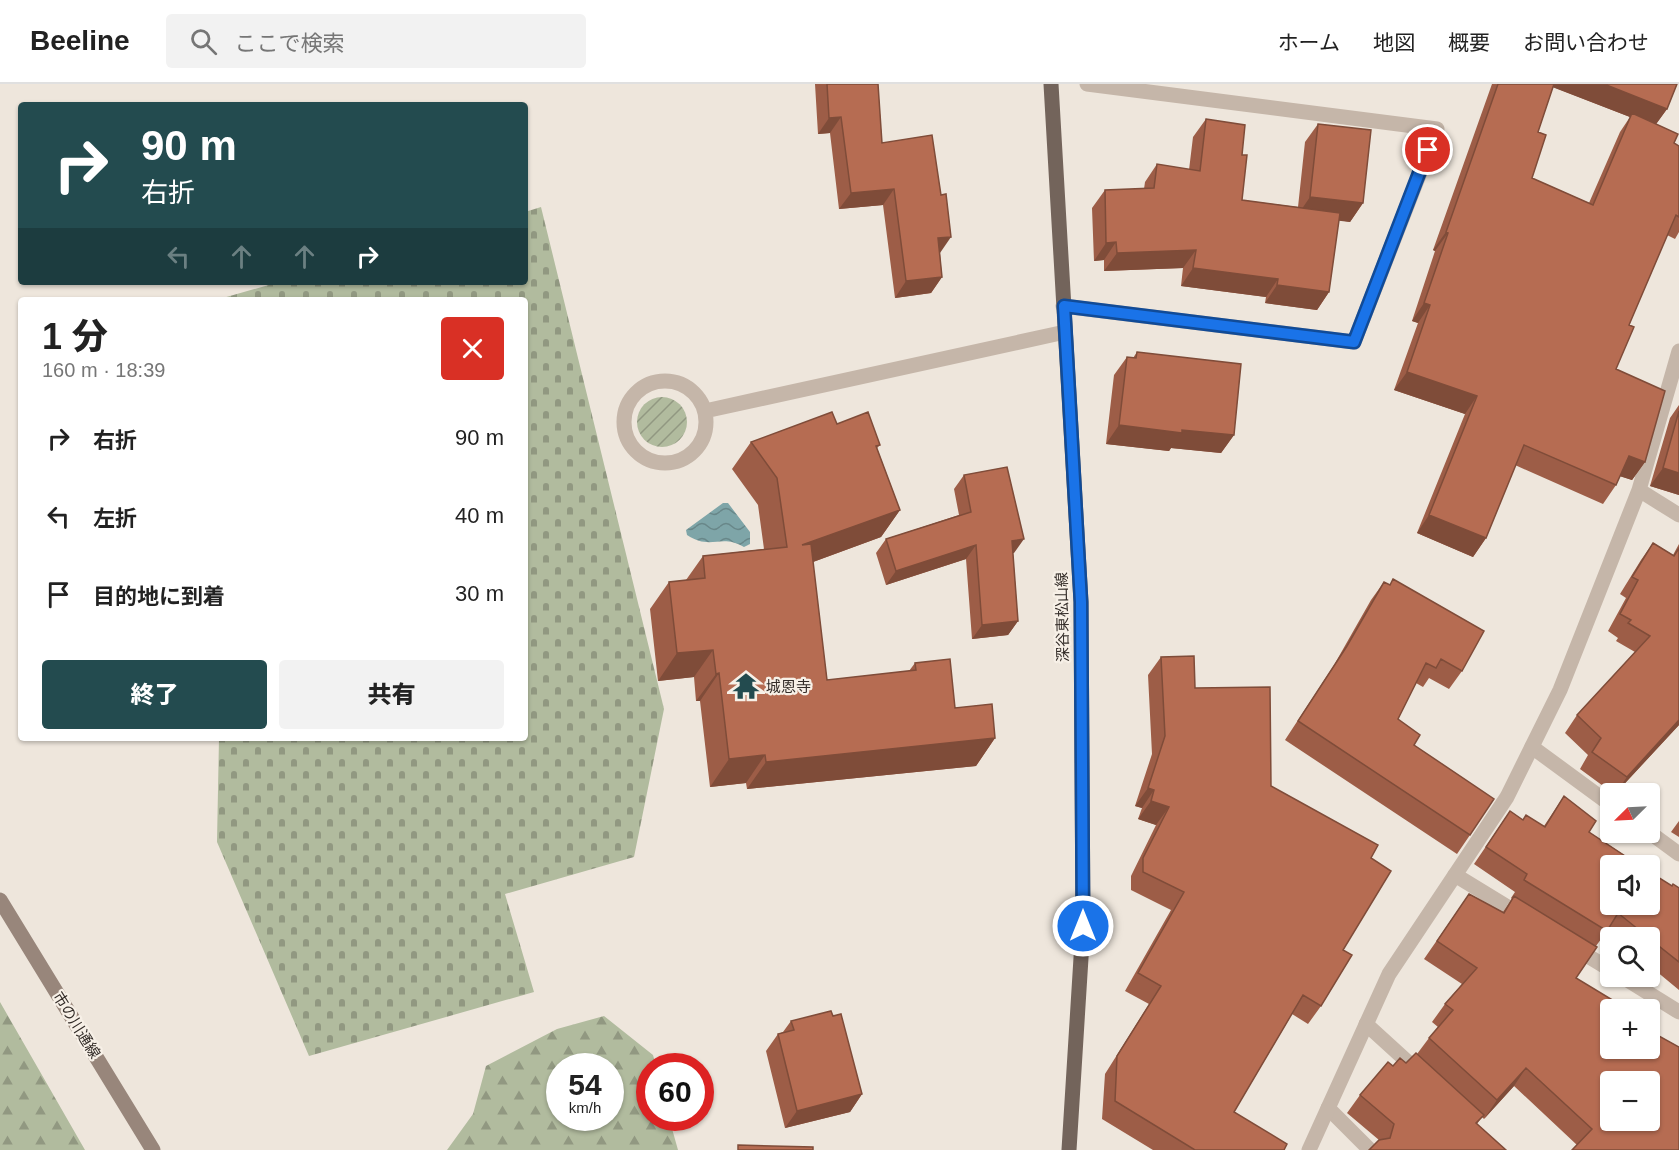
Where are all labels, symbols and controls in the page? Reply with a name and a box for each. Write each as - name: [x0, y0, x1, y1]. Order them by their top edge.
- search box: [166, 14, 586, 68]
- text: Beeline: [30, 25, 130, 56]
- icon: search: [187, 25, 220, 58]
- text: ここで検索: [235, 31, 345, 56]
- text: ホーム: [1278, 31, 1340, 54]
- text: 地図: [1373, 31, 1415, 54]
- text: 概要: [1448, 31, 1490, 54]
- text: お問い合わせ: [1523, 31, 1649, 54]
- text: 90 m: [141, 122, 237, 169]
- pin: [1402, 124, 1453, 175]
- icon: right: [42, 126, 120, 204]
- icon: arrive: [1411, 133, 1444, 166]
- text: 右折: [141, 178, 195, 208]
- icon: left: [162, 240, 195, 273]
- icon: ahead: [225, 240, 258, 273]
- icon: ahead: [288, 240, 321, 273]
- icon: right: [351, 240, 384, 273]
- text: 1 分: [42, 316, 108, 357]
- button: close: [441, 317, 504, 380]
- text: 160 m · 18:39: [42, 359, 165, 381]
- icon: right: [42, 422, 75, 455]
- text: 90 m: [455, 425, 504, 450]
- text: 右折: [93, 428, 137, 453]
- icon: left: [42, 500, 75, 533]
- text: 40 m: [455, 503, 504, 528]
- text: 左折: [93, 506, 137, 531]
- street label: 深谷東松山線: [1053, 572, 1071, 662]
- icon: arrive: [42, 578, 75, 611]
- text: 30 m: [455, 581, 504, 606]
- text: 目的地に到着: [93, 584, 225, 609]
- button: 終了: [42, 660, 267, 729]
- button: 共有: [279, 660, 504, 729]
- temple icon: 城恩寺: [731, 671, 761, 701]
- place label: 城恩寺: [766, 678, 811, 695]
- north arrow: [1600, 783, 1660, 843]
- map controls: [1600, 783, 1660, 1131]
- button: sound: [1600, 855, 1660, 915]
- position arrow: [1051, 894, 1115, 958]
- button: search: [1600, 927, 1660, 987]
- street label: 市の川通線: [50, 989, 104, 1061]
- button: +: [1600, 999, 1660, 1059]
- speed limit sign: 60: [636, 1053, 714, 1131]
- text: 54: [568, 1068, 602, 1101]
- button: −: [1600, 1071, 1660, 1131]
- text: km/h: [569, 1099, 601, 1116]

